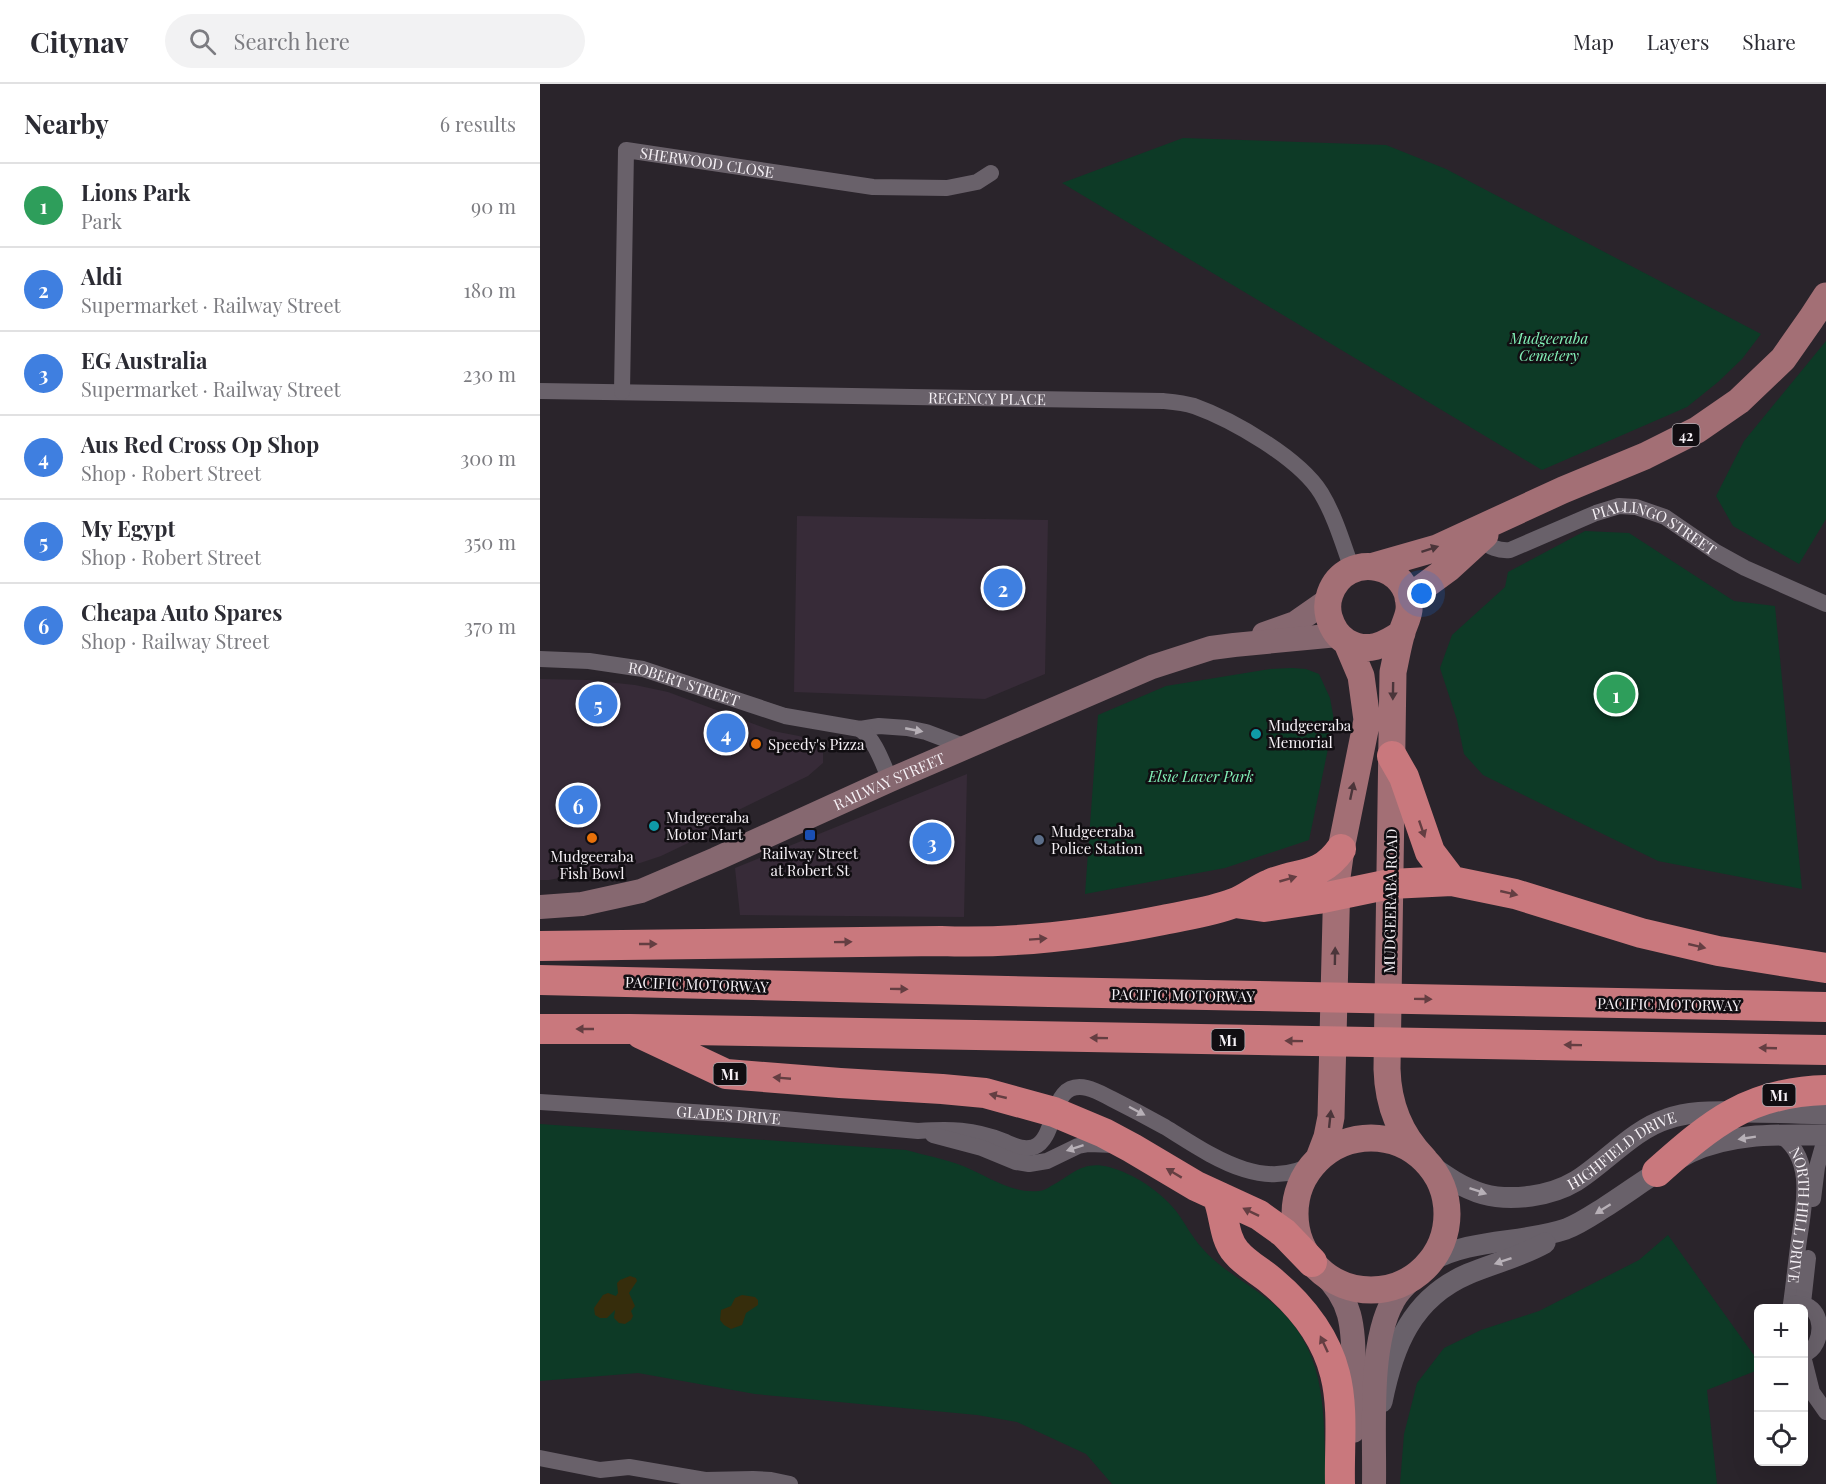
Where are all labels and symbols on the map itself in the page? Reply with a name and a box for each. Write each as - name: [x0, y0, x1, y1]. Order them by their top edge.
- street label: SHERWOOD CLOSE: [639, 142, 775, 182]
- park label: Mudgeeraba Cemetery: [1509, 328, 1588, 365]
- street label: REGENCY PLACE: [928, 387, 1046, 409]
- road number: 42: [1672, 424, 1700, 446]
- street label: PIALLINGO STREET: [1589, 495, 1721, 559]
- one-way arrow: [1421, 544, 1439, 553]
- pin: 2: [984, 566, 1022, 610]
- your location: [1407, 579, 1436, 608]
- street label: ROBERT STREET: [627, 657, 742, 710]
- pin: 1: [1596, 672, 1636, 716]
- one-way arrow: [1388, 681, 1398, 700]
- pin: 5: [578, 682, 618, 726]
- pin: 4: [706, 710, 746, 756]
- place label: Mudgeeraba Memorial: [1268, 715, 1352, 752]
- one-way arrow: [905, 726, 924, 735]
- marker: Mudgeeraba Memorial: [1249, 727, 1263, 741]
- place label: Speedy's Pizza: [768, 734, 865, 754]
- marker: Speedy's Pizza: [749, 737, 763, 751]
- street label: RAILWAY STREET: [830, 748, 948, 814]
- park label: Elsie Laver Park: [1147, 766, 1254, 786]
- pin: 6: [558, 782, 597, 828]
- one-way arrow: [1348, 782, 1358, 801]
- place label: Mudgeeraba Motor Mart: [666, 807, 750, 844]
- marker: Mudgeeraba Motor Mart: [647, 819, 661, 833]
- pin: 3: [912, 820, 952, 864]
- one-way arrow: [1418, 820, 1428, 838]
- place label: Mudgeeraba Police Station: [1051, 821, 1143, 858]
- marker: Railway Street at Robert St: [803, 828, 817, 842]
- street label: MUDGEERABA ROAD: [1379, 828, 1401, 974]
- marker: Mudgeeraba Fish Bowl: [585, 831, 599, 845]
- marker: Mudgeeraba Police Station: [1032, 833, 1046, 847]
- place label: Railway Street at Robert St: [762, 843, 859, 880]
- place label: Mudgeeraba Fish Bowl: [550, 846, 634, 883]
- one-way arrow: [1278, 873, 1297, 883]
- one-way arrow: [1500, 889, 1519, 898]
- one-way arrow: [1029, 935, 1048, 944]
- one-way arrow: [834, 937, 853, 946]
- one-way arrow: [639, 939, 658, 949]
- one-way arrow: [1688, 942, 1706, 952]
- one-way arrow: [1330, 947, 1339, 966]
- street label: PACIFIC MOTORWAY: [625, 971, 769, 997]
- one-way arrow: [889, 984, 908, 994]
- street label: PACIFIC MOTORWAY: [1111, 984, 1255, 1006]
- street label: PACIFIC MOTORWAY: [1597, 993, 1741, 1015]
- one-way arrow: [1413, 994, 1432, 1004]
- one-way arrow: [576, 1024, 595, 1034]
- road number: M1: [1212, 1029, 1244, 1051]
- one-way arrow: [1089, 1033, 1108, 1042]
- one-way arrow: [1284, 1036, 1303, 1046]
- one-way arrow: [1563, 1040, 1582, 1050]
- one-way arrow: [1758, 1044, 1777, 1053]
- road number: M1: [714, 1063, 747, 1085]
- one-way arrow: [773, 1073, 792, 1083]
- road number: M1: [1762, 1084, 1796, 1106]
- one-way arrow: [988, 1091, 1007, 1100]
- street label: GLADES DRIVE: [676, 1101, 781, 1129]
- one-way arrow: [1129, 1106, 1146, 1116]
- street label: HIGHFIELD DRIVE: [1564, 1107, 1679, 1194]
- one-way arrow: [1325, 1109, 1335, 1128]
- one-way arrow: [1737, 1133, 1756, 1142]
- one-way arrow: [1066, 1143, 1084, 1153]
- street label: NORTH HILL DRIVE: [1784, 1143, 1815, 1284]
- one-way arrow: [1166, 1168, 1182, 1179]
- one-way arrow: [1469, 1187, 1487, 1197]
- one-way arrow: [1595, 1203, 1611, 1214]
- one-way arrow: [1243, 1207, 1260, 1216]
- one-way arrow: [1494, 1257, 1512, 1267]
- one-way arrow: [1319, 1336, 1328, 1353]

